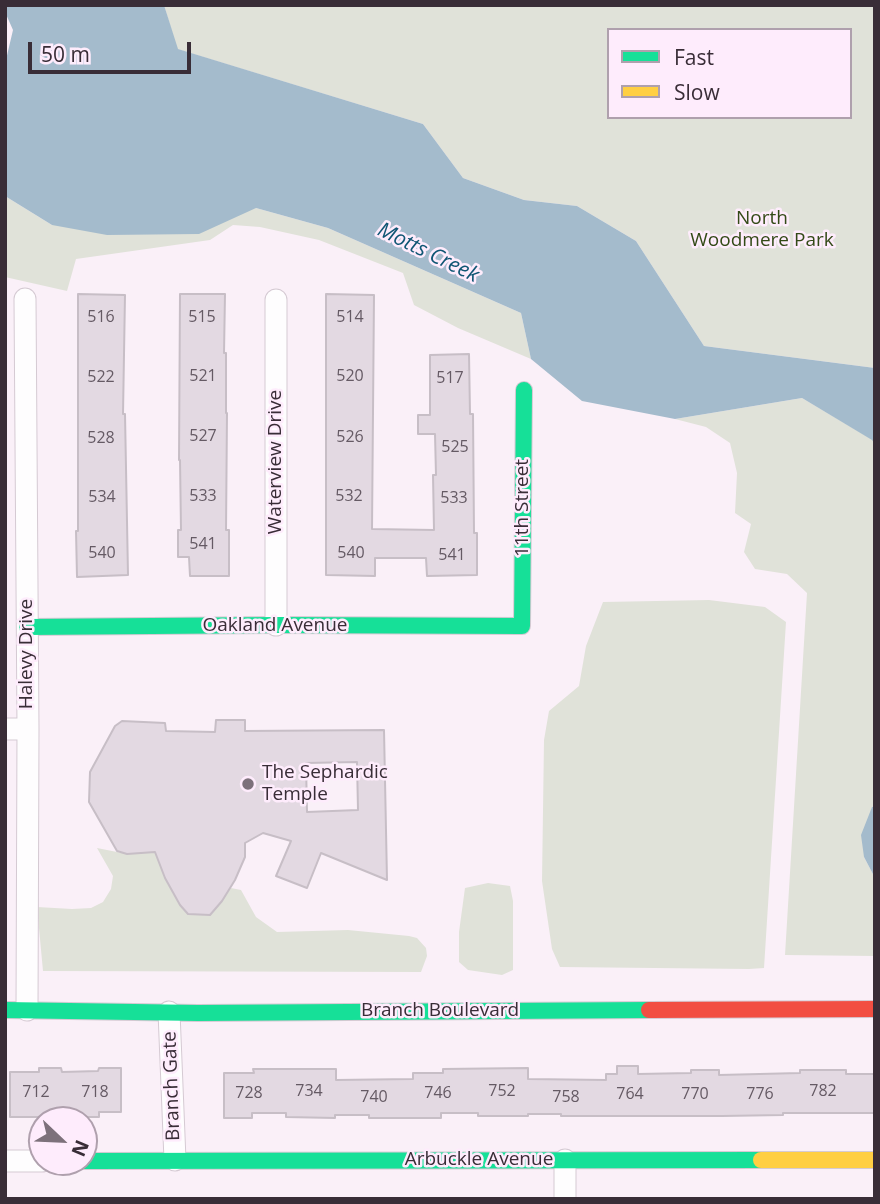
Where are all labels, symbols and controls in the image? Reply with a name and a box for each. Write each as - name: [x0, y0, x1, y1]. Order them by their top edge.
- scale bar: [32, 28, 194, 72]
- legend: [607, 28, 852, 119]
- text: 50 m: [41, 40, 90, 68]
- text: Fast: [674, 43, 714, 71]
- text: Slow: [674, 78, 720, 106]
- park label: North Woodmere Park: [690, 208, 834, 252]
- water label: Motts Creek: [373, 218, 483, 288]
- house number: 516: [87, 307, 115, 327]
- house number: 515: [188, 307, 216, 327]
- house number: 514: [336, 307, 364, 327]
- house number: 521: [189, 366, 217, 386]
- house number: 520: [336, 366, 364, 386]
- house number: 522: [87, 367, 115, 387]
- house number: 517: [436, 368, 464, 388]
- street label: Waterview Drive: [265, 390, 287, 534]
- house number: 527: [189, 426, 217, 446]
- house number: 526: [336, 427, 364, 447]
- house number: 528: [87, 428, 115, 448]
- house number: 525: [441, 437, 469, 457]
- street label: 11th Street: [512, 459, 534, 557]
- house number: 533: [189, 486, 217, 506]
- house number: 532: [335, 486, 363, 506]
- house number: 534: [88, 487, 116, 507]
- house number: 533: [440, 488, 468, 508]
- house number: 541: [189, 534, 217, 554]
- house number: 540: [88, 543, 116, 563]
- house number: 540: [337, 543, 365, 563]
- house number: 541: [438, 545, 466, 565]
- street label: Halevy Drive: [16, 599, 38, 709]
- street label: Oakland Avenue: [202, 615, 348, 637]
- place label: The Sephardic Temple: [262, 762, 388, 806]
- marker: The Sephardic Temple: [240, 776, 256, 792]
- street label: Branch Boulevard: [361, 1000, 519, 1022]
- street label: Branch Gate: [159, 1031, 185, 1141]
- house number: 734: [295, 1081, 323, 1101]
- house number: 752: [488, 1081, 516, 1101]
- house number: 782: [809, 1081, 837, 1101]
- house number: 712: [22, 1082, 50, 1102]
- house number: 718: [81, 1082, 109, 1102]
- house number: 728: [235, 1083, 263, 1103]
- house number: 746: [424, 1083, 452, 1103]
- house number: 764: [616, 1084, 644, 1104]
- house number: 770: [681, 1084, 709, 1104]
- house number: 776: [746, 1084, 774, 1104]
- house number: 740: [360, 1087, 388, 1107]
- house number: 758: [552, 1087, 580, 1107]
- north arrow: [28, 1106, 98, 1176]
- text: N: [66, 1136, 95, 1161]
- street label: Arbuckle Avenue: [405, 1149, 553, 1171]

